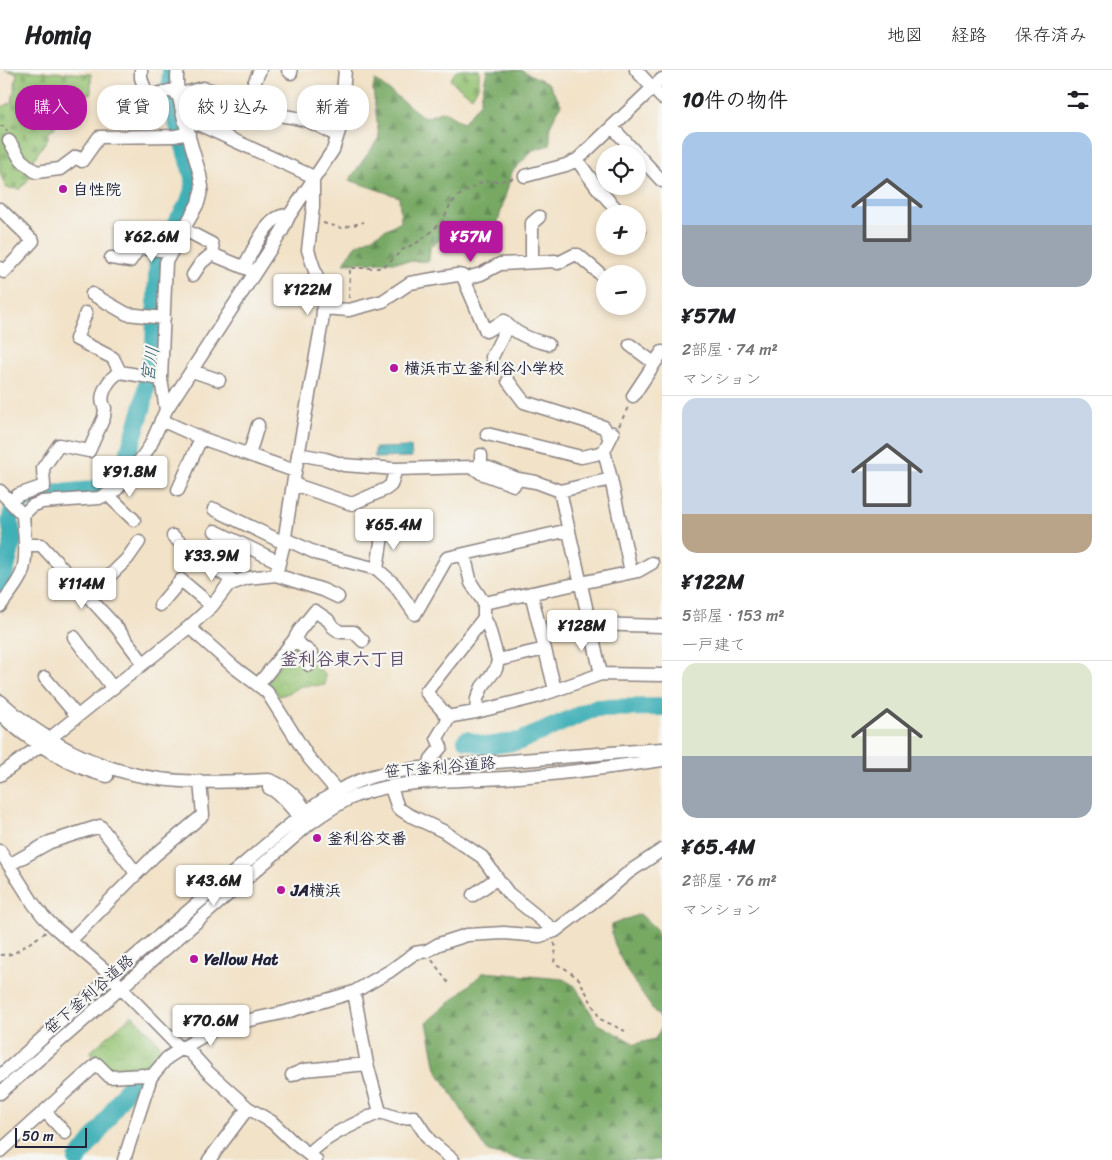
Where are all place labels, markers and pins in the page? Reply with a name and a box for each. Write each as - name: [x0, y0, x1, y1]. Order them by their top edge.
- place label: 自性院: [73, 175, 121, 204]
- marker: 自性院: [57, 183, 69, 195]
- pin: ¥62.6M: [111, 220, 193, 263]
- pin: ¥57M: [441, 220, 501, 263]
- pin: ¥122M: [273, 274, 343, 316]
- place label: 横浜市立釜利谷小学校: [404, 354, 564, 383]
- marker: 横浜市立釜利谷小学校: [388, 362, 400, 374]
- pin: ¥91.8M: [89, 456, 171, 498]
- pin: ¥65.4M: [353, 508, 435, 551]
- pin: ¥33.9M: [171, 540, 253, 582]
- pin: ¥114M: [47, 568, 117, 610]
- pin: ¥128M: [547, 610, 617, 652]
- place label: 釜利谷交番: [327, 824, 407, 853]
- marker: 釜利谷交番: [311, 832, 323, 844]
- pin: ¥43.6M: [173, 864, 255, 907]
- place label: JA横浜: [290, 876, 341, 905]
- marker: JA横浜: [275, 884, 287, 896]
- place label: Yellow Hat: [204, 945, 278, 974]
- marker: Yellow Hat: [188, 953, 200, 965]
- pin: ¥70.6M: [170, 1004, 252, 1047]

